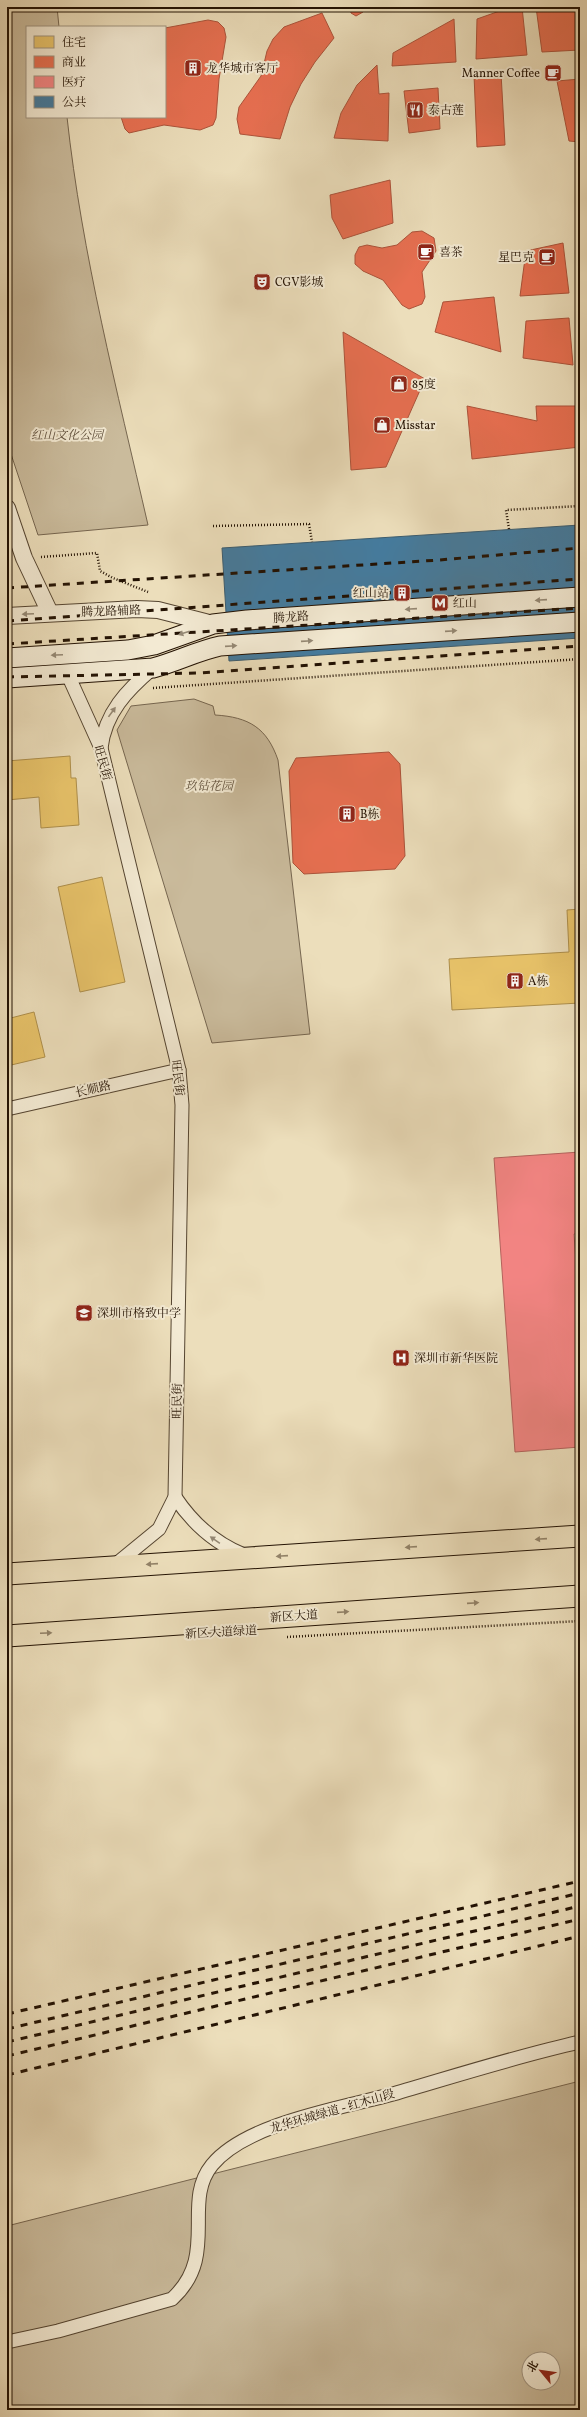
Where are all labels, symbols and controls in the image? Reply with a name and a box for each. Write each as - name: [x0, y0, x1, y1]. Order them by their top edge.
- legend: [26, 26, 166, 118]
- text: 住宅: [62, 35, 86, 51]
- text: 商业: [62, 55, 86, 71]
- building icon: 龙华城市客厅: [183, 58, 203, 78]
- place label: 龙华城市客厅: [206, 61, 278, 77]
- cafe icon: Manner Coffee: [543, 63, 563, 83]
- place label: Manner Coffee: [462, 66, 540, 82]
- text: 医疗: [62, 75, 86, 91]
- text: 公共: [62, 95, 86, 111]
- restaurant icon: 泰古莲: [405, 100, 425, 120]
- place label: 泰古莲: [428, 103, 464, 119]
- cafe icon: 喜茶: [416, 242, 436, 262]
- place label: 喜茶: [439, 245, 463, 261]
- cafe icon: 星巴克: [537, 247, 557, 267]
- place label: 星巴克: [498, 250, 534, 266]
- theatre icon: CGV影城: [252, 272, 272, 292]
- place label: CGV影城: [275, 275, 323, 291]
- shop icon: 85度: [389, 374, 409, 394]
- place label: 85度: [412, 377, 436, 393]
- shop icon: Misstar: [372, 415, 392, 435]
- place label: Misstar: [395, 418, 435, 434]
- park label: 红山文化公园: [31, 428, 105, 444]
- building icon: 红山站: [392, 583, 412, 603]
- place label: 红山站: [353, 586, 389, 602]
- metro station icon: 红山: [430, 593, 450, 613]
- place label: 红山: [453, 596, 477, 612]
- one-way arrow: [535, 596, 547, 603]
- street label: 腾龙路辅路: [81, 603, 141, 621]
- one-way arrow: [405, 605, 417, 612]
- street label: 腾龙路: [273, 609, 310, 627]
- one-way arrow: [22, 611, 34, 618]
- one-way arrow: [445, 628, 458, 634]
- one-way arrow: [177, 631, 189, 637]
- one-way arrow: [301, 637, 313, 644]
- one-way arrow: [225, 642, 237, 649]
- one-way arrow: [51, 652, 63, 659]
- one-way arrow: [108, 706, 116, 717]
- street label: 旺民街: [89, 744, 115, 784]
- park label: 玖钻花园: [185, 779, 235, 795]
- building icon: B栋: [337, 804, 357, 824]
- place label: B栋: [360, 807, 379, 823]
- building icon: A栋: [505, 971, 525, 991]
- place label: A栋: [528, 974, 548, 990]
- street label: 旺民街: [167, 1059, 187, 1098]
- street label: 长顺路: [74, 1078, 113, 1102]
- school or university icon: 深圳市格致中学: [74, 1303, 94, 1323]
- place label: 深圳市格致中学: [97, 1306, 181, 1322]
- hospital icon: 深圳市新华医院: [391, 1348, 411, 1368]
- place label: 深圳市新华医院: [414, 1351, 498, 1367]
- street label: 旺民街: [170, 1382, 186, 1419]
- one-way arrow: [535, 1535, 547, 1542]
- one-way arrow: [210, 1536, 220, 1544]
- one-way arrow: [405, 1544, 417, 1551]
- one-way arrow: [276, 1552, 288, 1559]
- one-way arrow: [146, 1560, 158, 1567]
- one-way arrow: [467, 1600, 479, 1607]
- street label: 新区大道: [270, 1607, 319, 1627]
- one-way arrow: [337, 1609, 349, 1616]
- street label: 新区大道绿道: [185, 1623, 257, 1643]
- one-way arrow: [40, 1630, 52, 1637]
- street label: 龙华环城绿道 - 红木山段: [268, 2086, 397, 2137]
- north arrow: [521, 2351, 561, 2391]
- text: 北: [524, 2358, 543, 2375]

